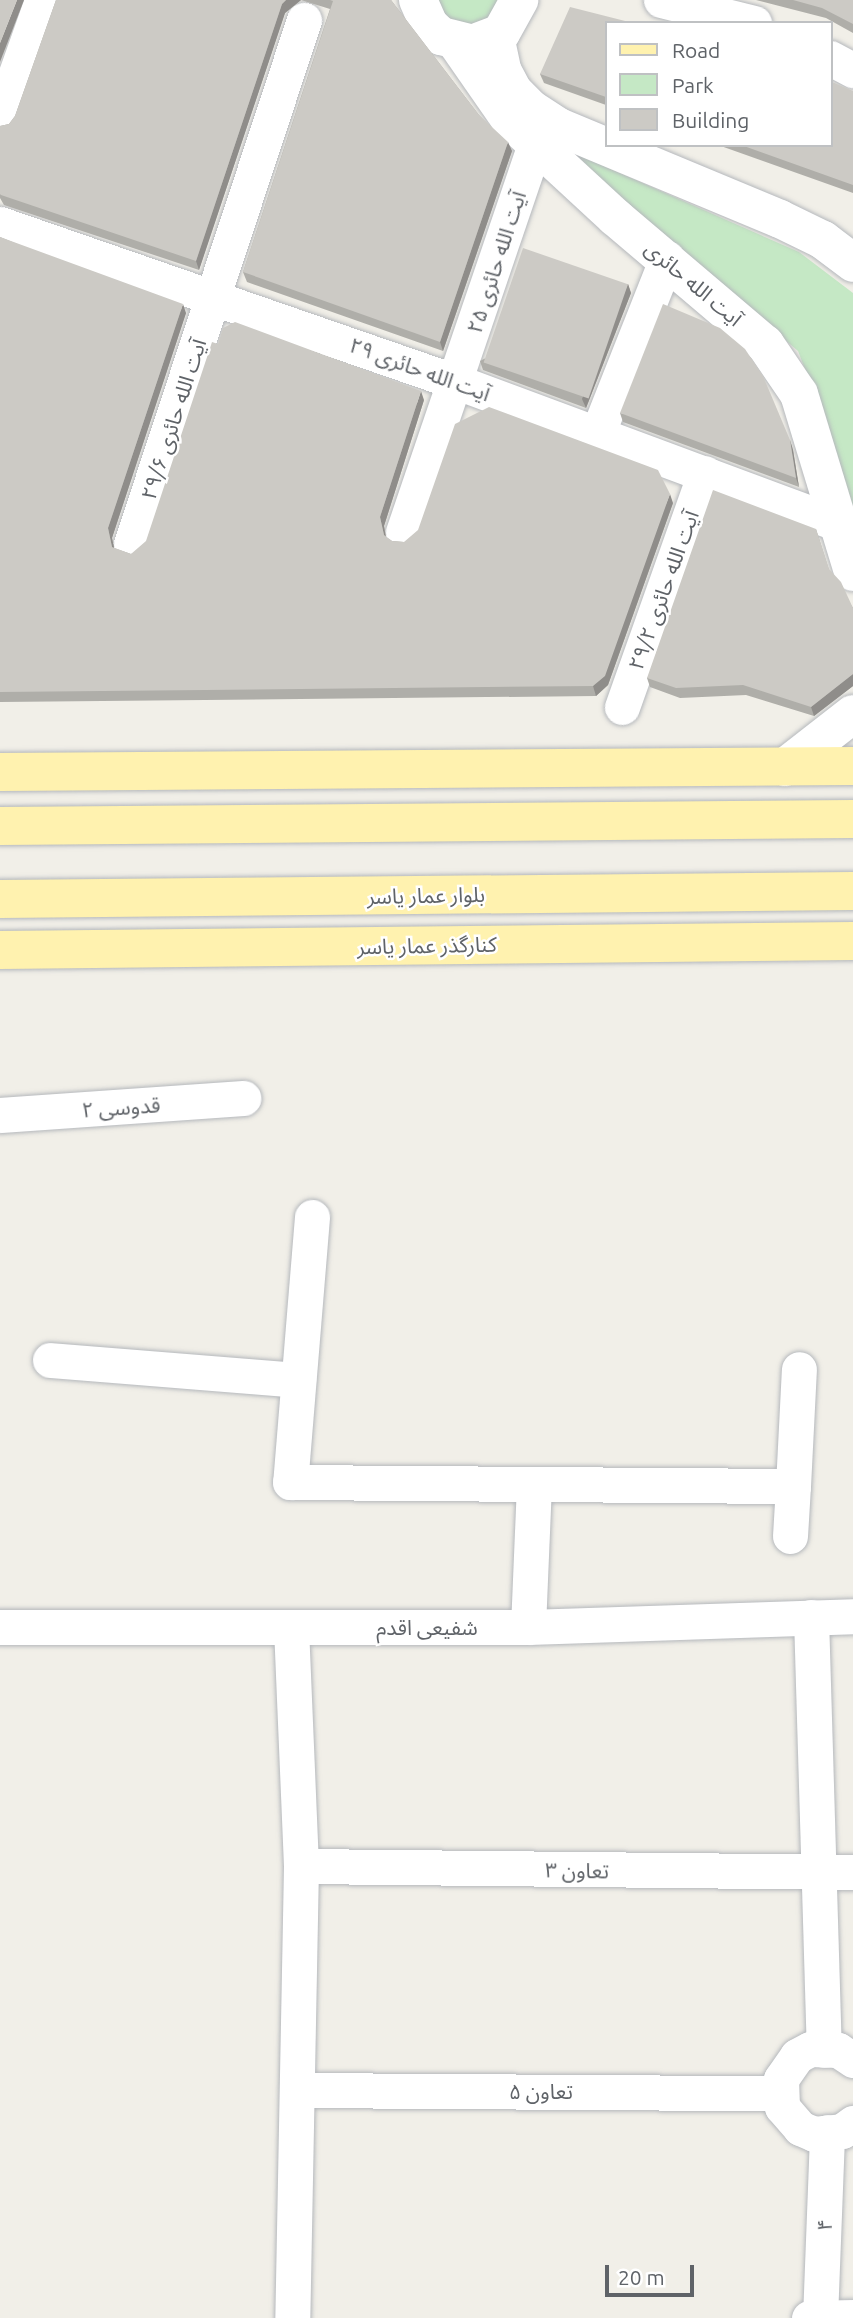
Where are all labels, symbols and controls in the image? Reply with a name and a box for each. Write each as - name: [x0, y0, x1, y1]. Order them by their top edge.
- legend: [604, 21, 832, 147]
- text: Road: [672, 38, 720, 62]
- text: Park: [672, 73, 714, 97]
- text: Building: [672, 108, 749, 132]
- street label: آیت الله حائری ۲۵: [461, 188, 531, 336]
- street label: آیت الله حائری: [640, 235, 748, 331]
- street label: آیت الله حائری ۲۹: [346, 332, 494, 406]
- street label: آیت الله حائری ۲۹/۶: [135, 335, 211, 503]
- street label: آیت الله حائری ۲۹/۲: [622, 507, 704, 673]
- street label: بلوار عمار یاسر: [367, 881, 485, 909]
- street label: کنارگذر عمار یاسر: [357, 931, 497, 959]
- street label: قدوسی ۲: [81, 1092, 161, 1122]
- street label: شفیعی اقدم: [376, 1614, 478, 1640]
- street label: تعاون ۳: [545, 1857, 609, 1883]
- street label: تعاون ۵: [509, 2078, 573, 2104]
- street label: ۴: [811, 2219, 837, 2231]
- scale bar: [608, 2252, 697, 2296]
- text: 20 m: [618, 2265, 665, 2289]

